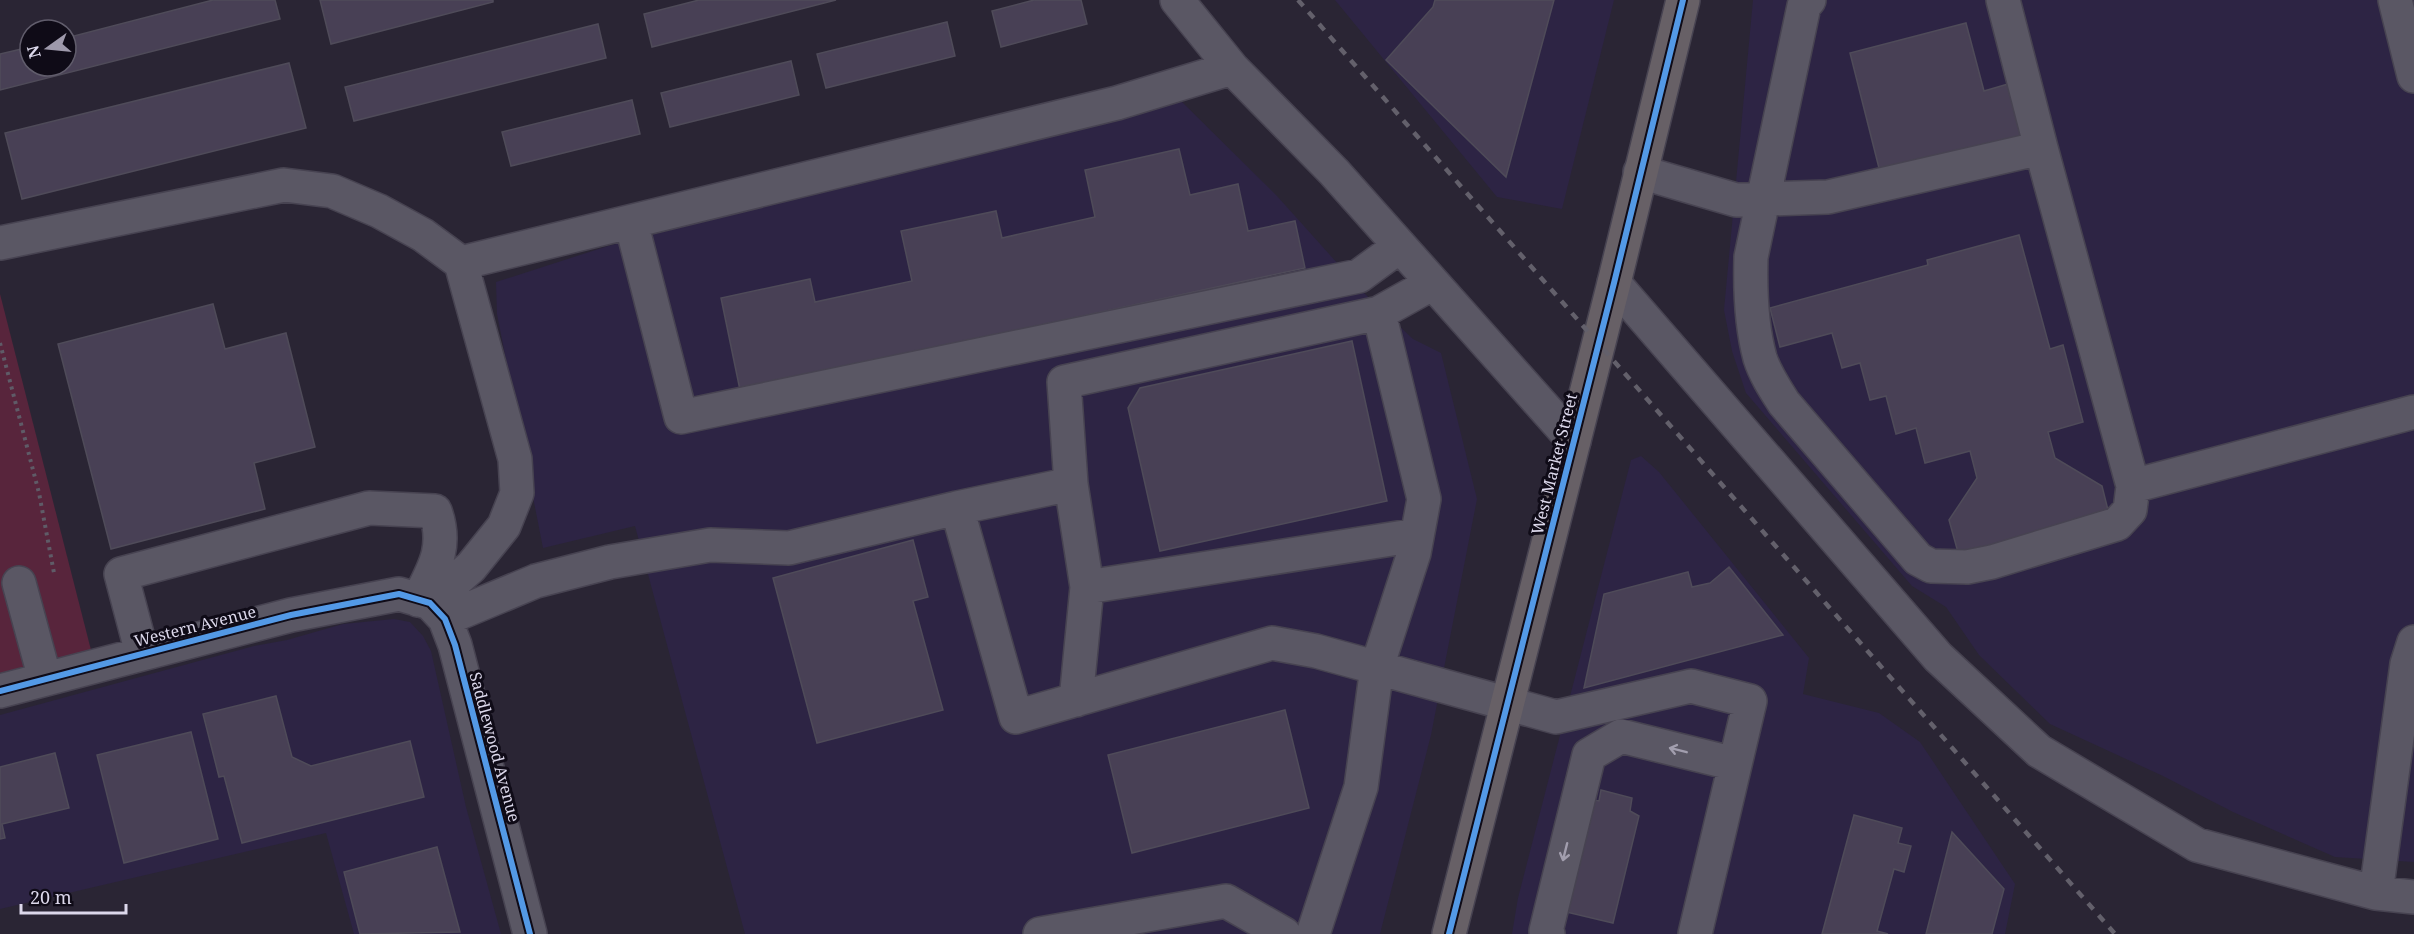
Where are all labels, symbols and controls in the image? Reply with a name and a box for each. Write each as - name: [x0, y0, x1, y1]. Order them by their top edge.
- north arrow: [18, 18, 78, 78]
- text: N: [21, 43, 46, 61]
- street label: West Market Street: [1526, 391, 1582, 537]
- street label: Western Avenue: [132, 600, 258, 652]
- street label: Saddlewood Avenue: [464, 670, 526, 824]
- one-way arrow: [1669, 744, 1688, 756]
- one-way arrow: [1559, 842, 1571, 861]
- scale bar: [21, 877, 126, 915]
- text: 20 m: [30, 885, 72, 909]

